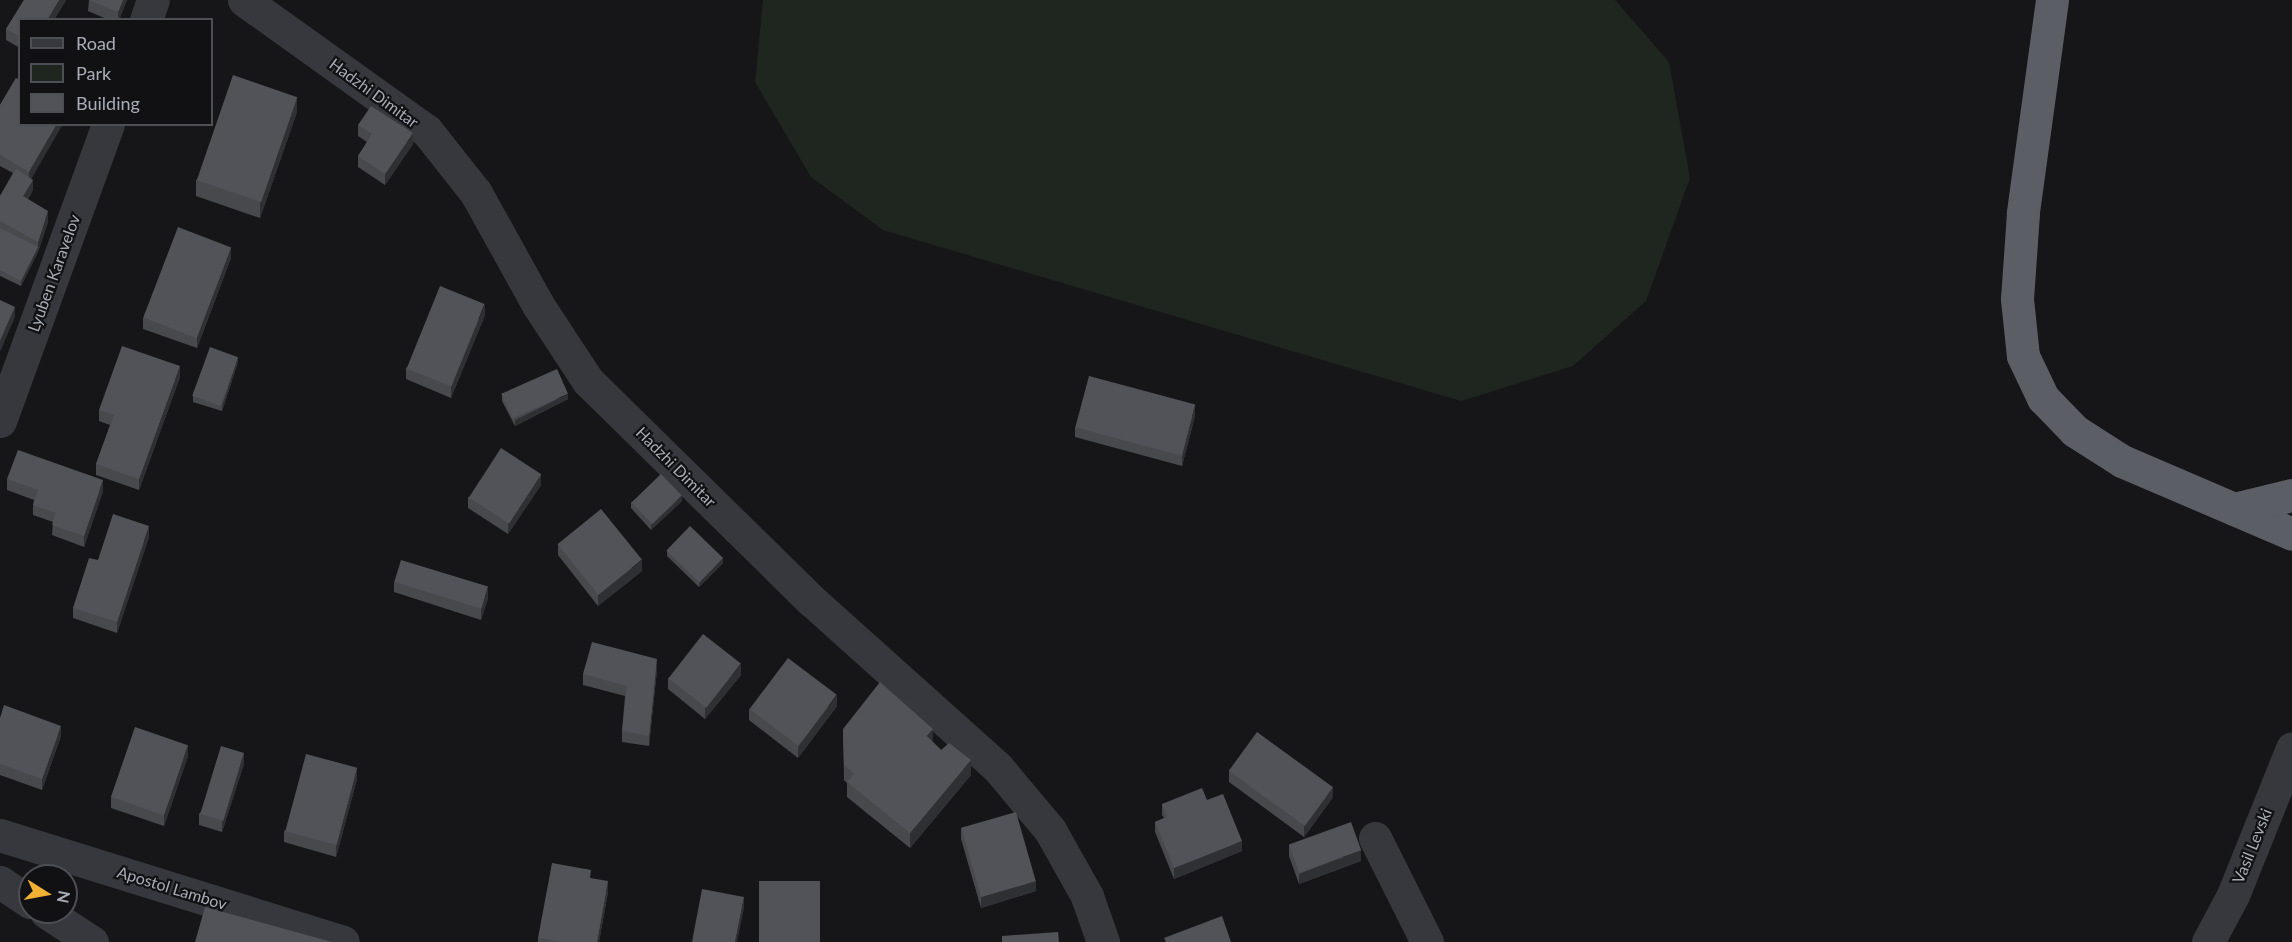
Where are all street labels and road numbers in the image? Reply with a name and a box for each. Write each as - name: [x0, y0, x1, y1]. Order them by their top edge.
- street label: Hadzhi Dimitar: [326, 54, 422, 132]
- street label: Lyuben Karavelov: [24, 212, 84, 334]
- street label: Hadzhi Dimitar: [632, 423, 720, 511]
- street label: Vasil Levski: [2228, 806, 2276, 886]
- street label: Apostol Lambov: [115, 862, 229, 914]

